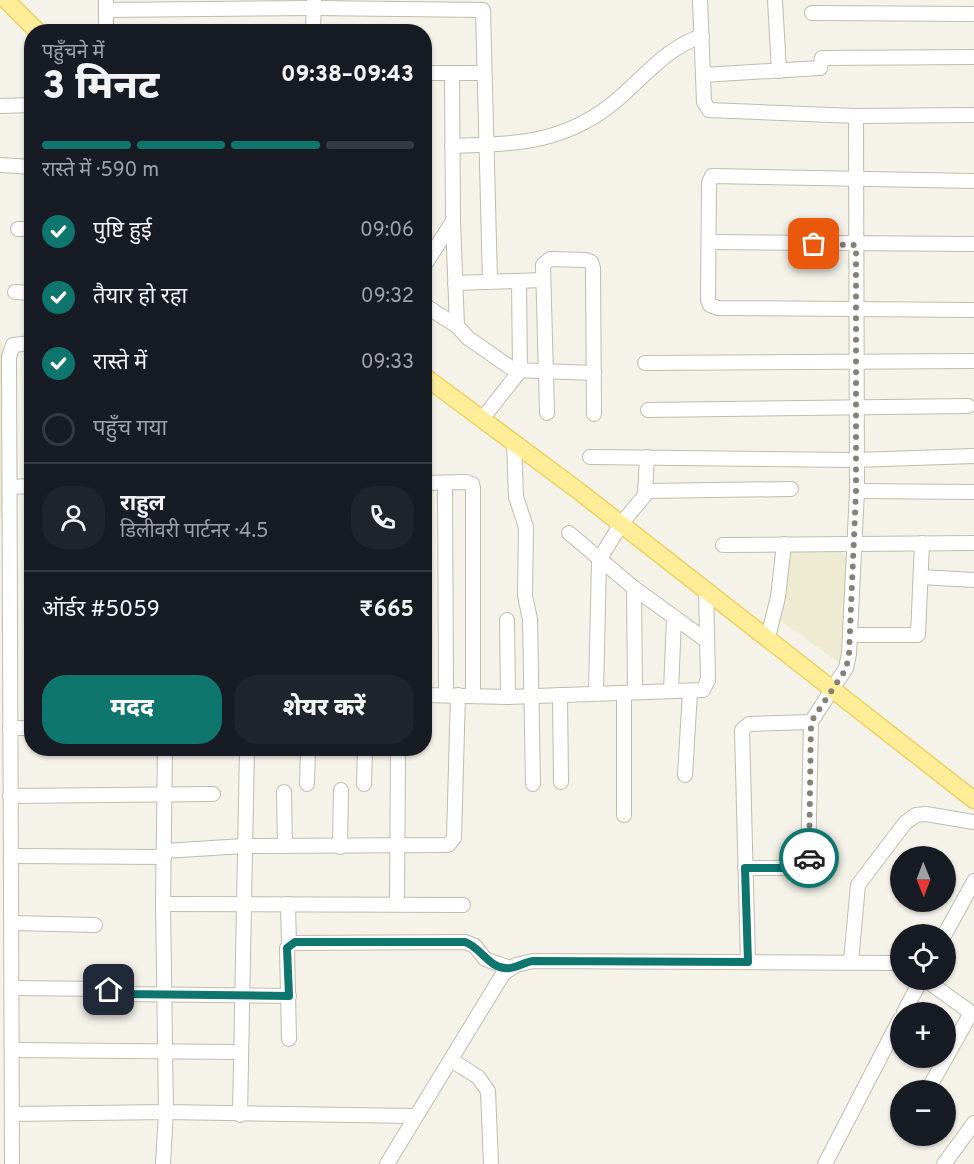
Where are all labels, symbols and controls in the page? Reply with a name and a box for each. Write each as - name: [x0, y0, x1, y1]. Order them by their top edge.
- text: पहुँचने में: [42, 40, 104, 66]
- text: 09:38–09:43: [281, 62, 414, 89]
- text: 3 मिनट: [42, 64, 159, 113]
- text: रास्ते में · 590 m: [42, 158, 159, 184]
- icon: check: [42, 215, 75, 248]
- text: पुष्टि हुई: [93, 218, 152, 245]
- text: 09:06: [360, 218, 414, 244]
- pin: [788, 218, 839, 269]
- icon: bag: [797, 227, 830, 260]
- icon: check: [42, 281, 75, 314]
- text: तैयार हो रहा: [93, 284, 187, 311]
- text: 09:32: [361, 284, 414, 310]
- icon: check: [42, 347, 75, 380]
- text: रास्ते में: [93, 350, 147, 377]
- text: 09:33: [361, 350, 414, 376]
- text: पहुँच गया: [93, 416, 167, 443]
- button: person: [42, 486, 105, 549]
- button: phone: [351, 486, 414, 549]
- text: राहुल: [120, 491, 165, 518]
- text: डिलीवरी पार्टनर · 4.5: [120, 519, 268, 545]
- text: ऑर्डर #5059: [42, 597, 160, 624]
- text: ₹665: [359, 597, 414, 624]
- button: मदद: [42, 675, 222, 744]
- button: शेयर करें: [234, 675, 414, 744]
- courier: [779, 828, 839, 888]
- icon: car: [793, 842, 826, 875]
- north arrow: [890, 846, 956, 912]
- map controls: [890, 846, 956, 1146]
- button: locate: [890, 924, 956, 990]
- pin: [83, 964, 134, 1015]
- icon: home: [92, 973, 125, 1006]
- button: +: [890, 1002, 956, 1068]
- button: −: [890, 1080, 956, 1146]

